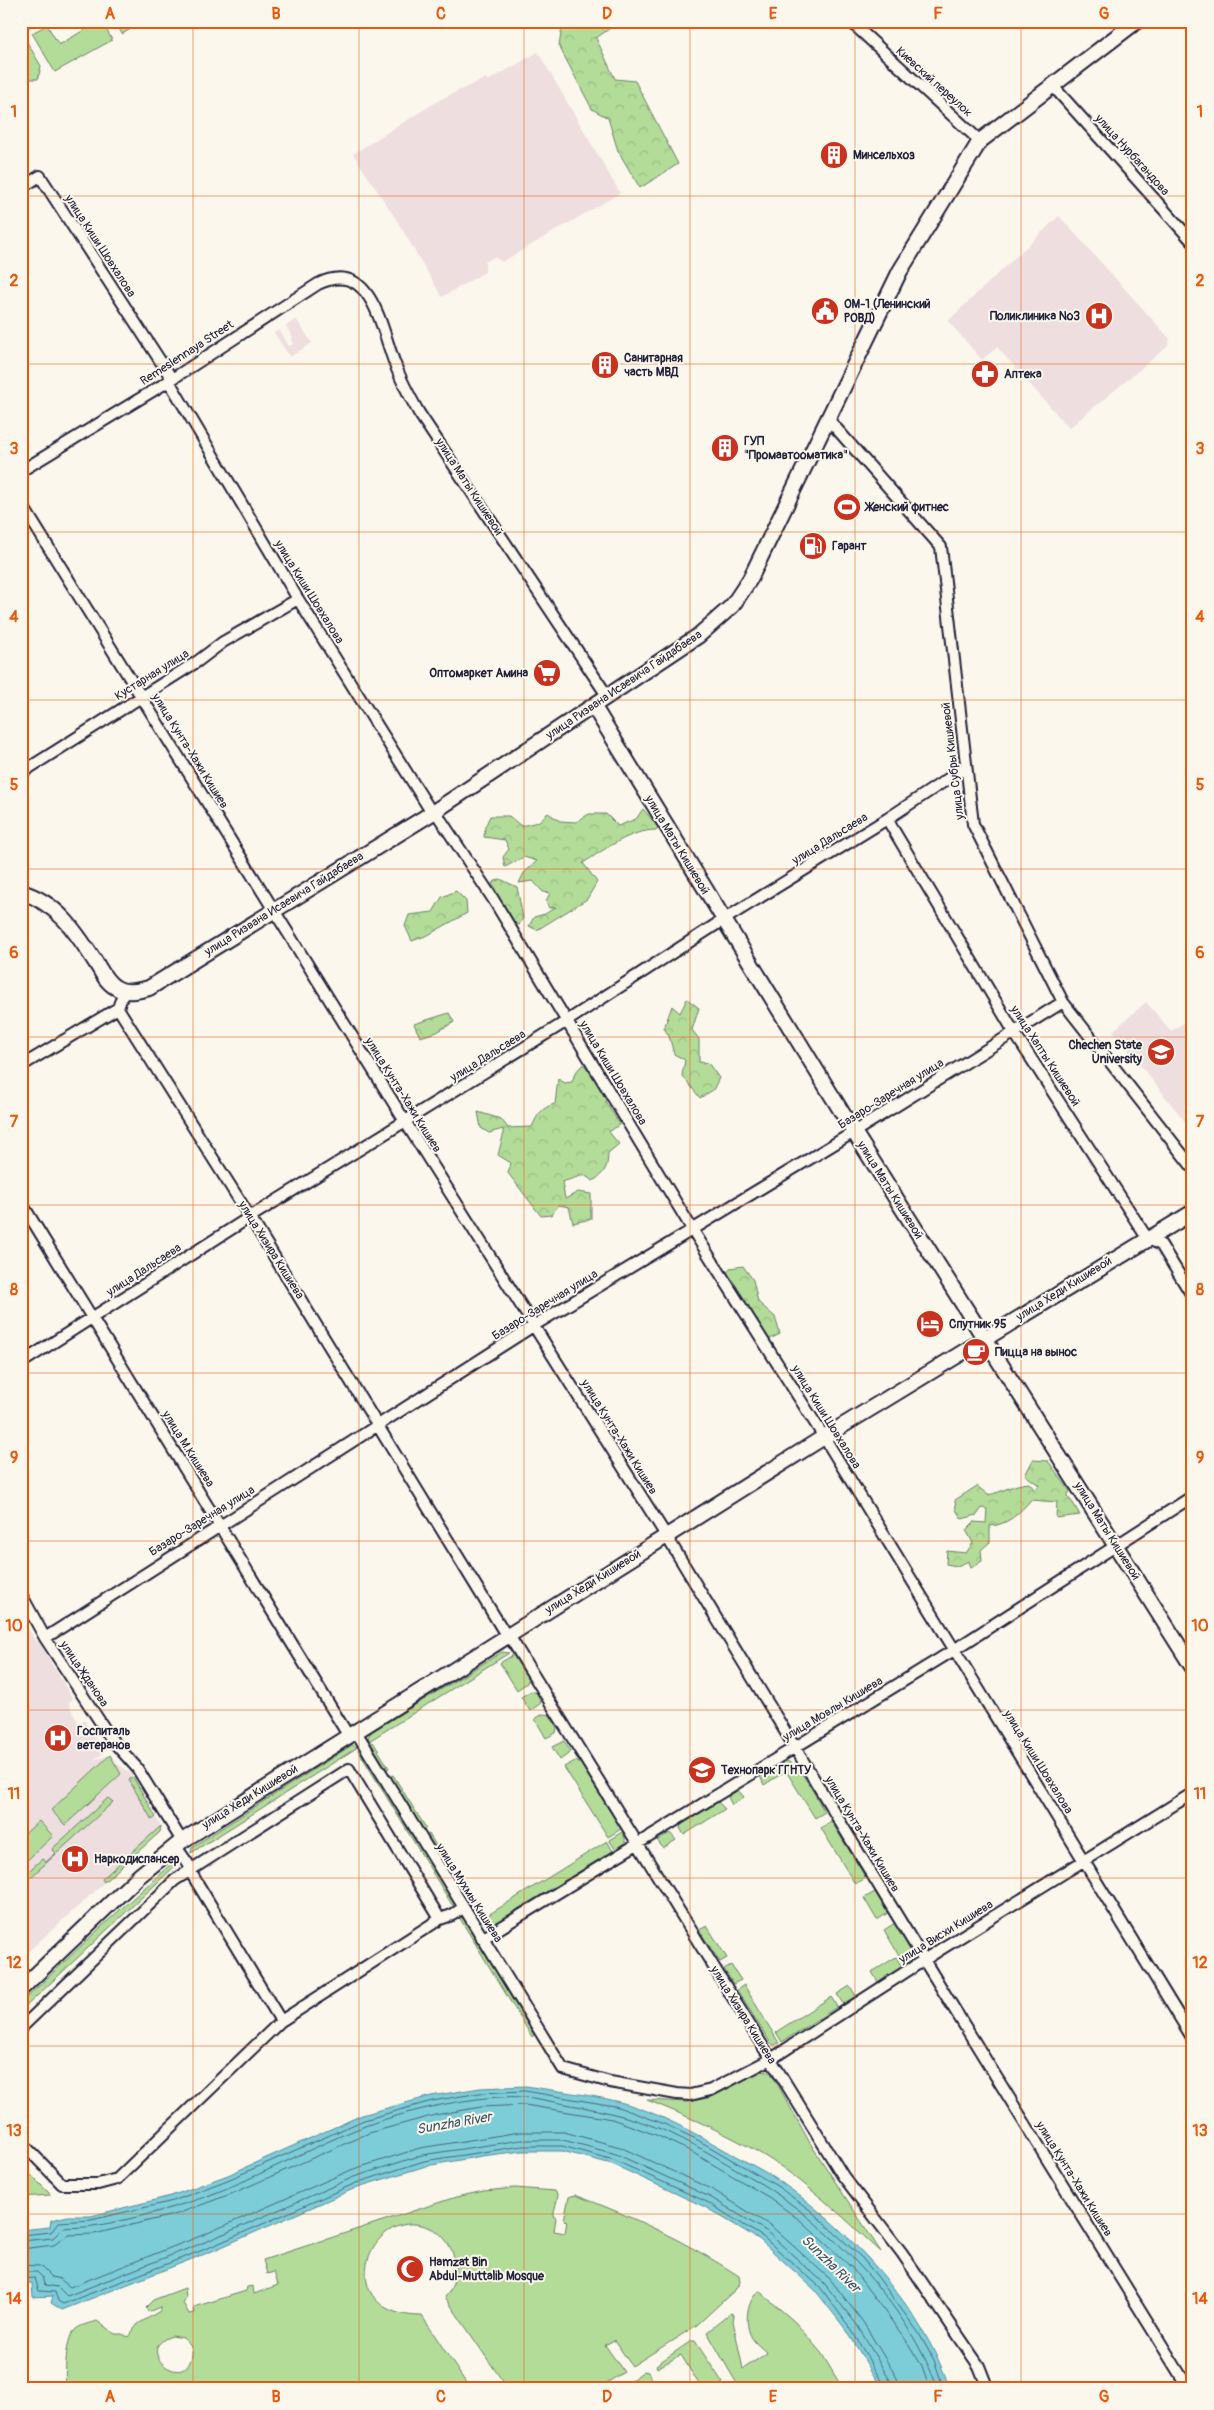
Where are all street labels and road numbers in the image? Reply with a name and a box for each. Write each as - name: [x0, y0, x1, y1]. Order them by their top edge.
- street label: Киевский переулок: [893, 44, 975, 120]
- street label: улица Нурбагандова: [1091, 111, 1173, 199]
- street label: улица Киши Шовхалова: [61, 191, 139, 300]
- street label: Remeslennaya Street: [138, 317, 237, 389]
- street label: улица Маты Кишиевой: [431, 435, 506, 539]
- street label: улица Киши Шовхалова: [271, 537, 347, 647]
- street label: улица Ризвана Исаевича Гайдабаева: [542, 627, 705, 743]
- street label: Кустарная улица: [112, 646, 192, 704]
- street label: улица Кунта-Хажи Кишиев: [148, 690, 232, 811]
- street label: улица Субры Кишиевой: [938, 701, 968, 821]
- street label: улица Маты Кишиевой: [641, 792, 713, 898]
- street label: улица Дальсаева: [789, 810, 871, 869]
- street label: улица Ризвана Исаевича Гайдабаева: [201, 848, 367, 960]
- street label: улица Хапты Кишиевой: [1006, 1002, 1083, 1109]
- street label: улица Киши Шовхалова: [575, 1017, 650, 1128]
- street label: улица Дальсаева: [447, 1027, 529, 1086]
- street label: улица Кунта-Хажи Кишиев: [361, 1034, 445, 1155]
- street label: Базаро-Заречная улица: [836, 1055, 947, 1133]
- street label: улица Маты Кишиевой: [853, 1137, 926, 1242]
- street label: улица Хизира Кишиева: [234, 1197, 307, 1302]
- street label: улица Дальсаева: [103, 1240, 185, 1300]
- street label: улица Хеди Кишиевой: [1012, 1253, 1115, 1325]
- street label: Базаро-Заречная улица: [490, 1266, 601, 1344]
- street label: улица Киши Шовхалова: [788, 1362, 864, 1472]
- street label: улица Кунта-Хажи Кишиев: [577, 1376, 661, 1497]
- street label: улица М.Кишиева: [158, 1407, 218, 1490]
- street label: улица Маты Кишиевой: [1070, 1478, 1143, 1583]
- street label: Базаро-Заречная улица: [147, 1482, 258, 1560]
- street label: улица Хеди Кишиевой: [541, 1546, 644, 1618]
- street label: улица Жданова: [56, 1637, 112, 1710]
- street label: улица Мовлы Кишиева: [780, 1673, 886, 1745]
- street label: улица Киши Шовхалова: [1000, 1707, 1076, 1817]
- street label: улица Хеди Кишиевой: [198, 1761, 301, 1833]
- street label: улица Кунта-Хажи Кишиев: [821, 1772, 903, 1895]
- street label: улица Мухмы Кишиева: [432, 1840, 506, 1946]
- street label: улица Висхи Кишиева: [895, 1897, 996, 1968]
- street label: улица Хизира Кишиева: [706, 1962, 779, 2067]
- street label: улица Кунта-Хажи Кишиев: [1032, 2118, 1116, 2239]

